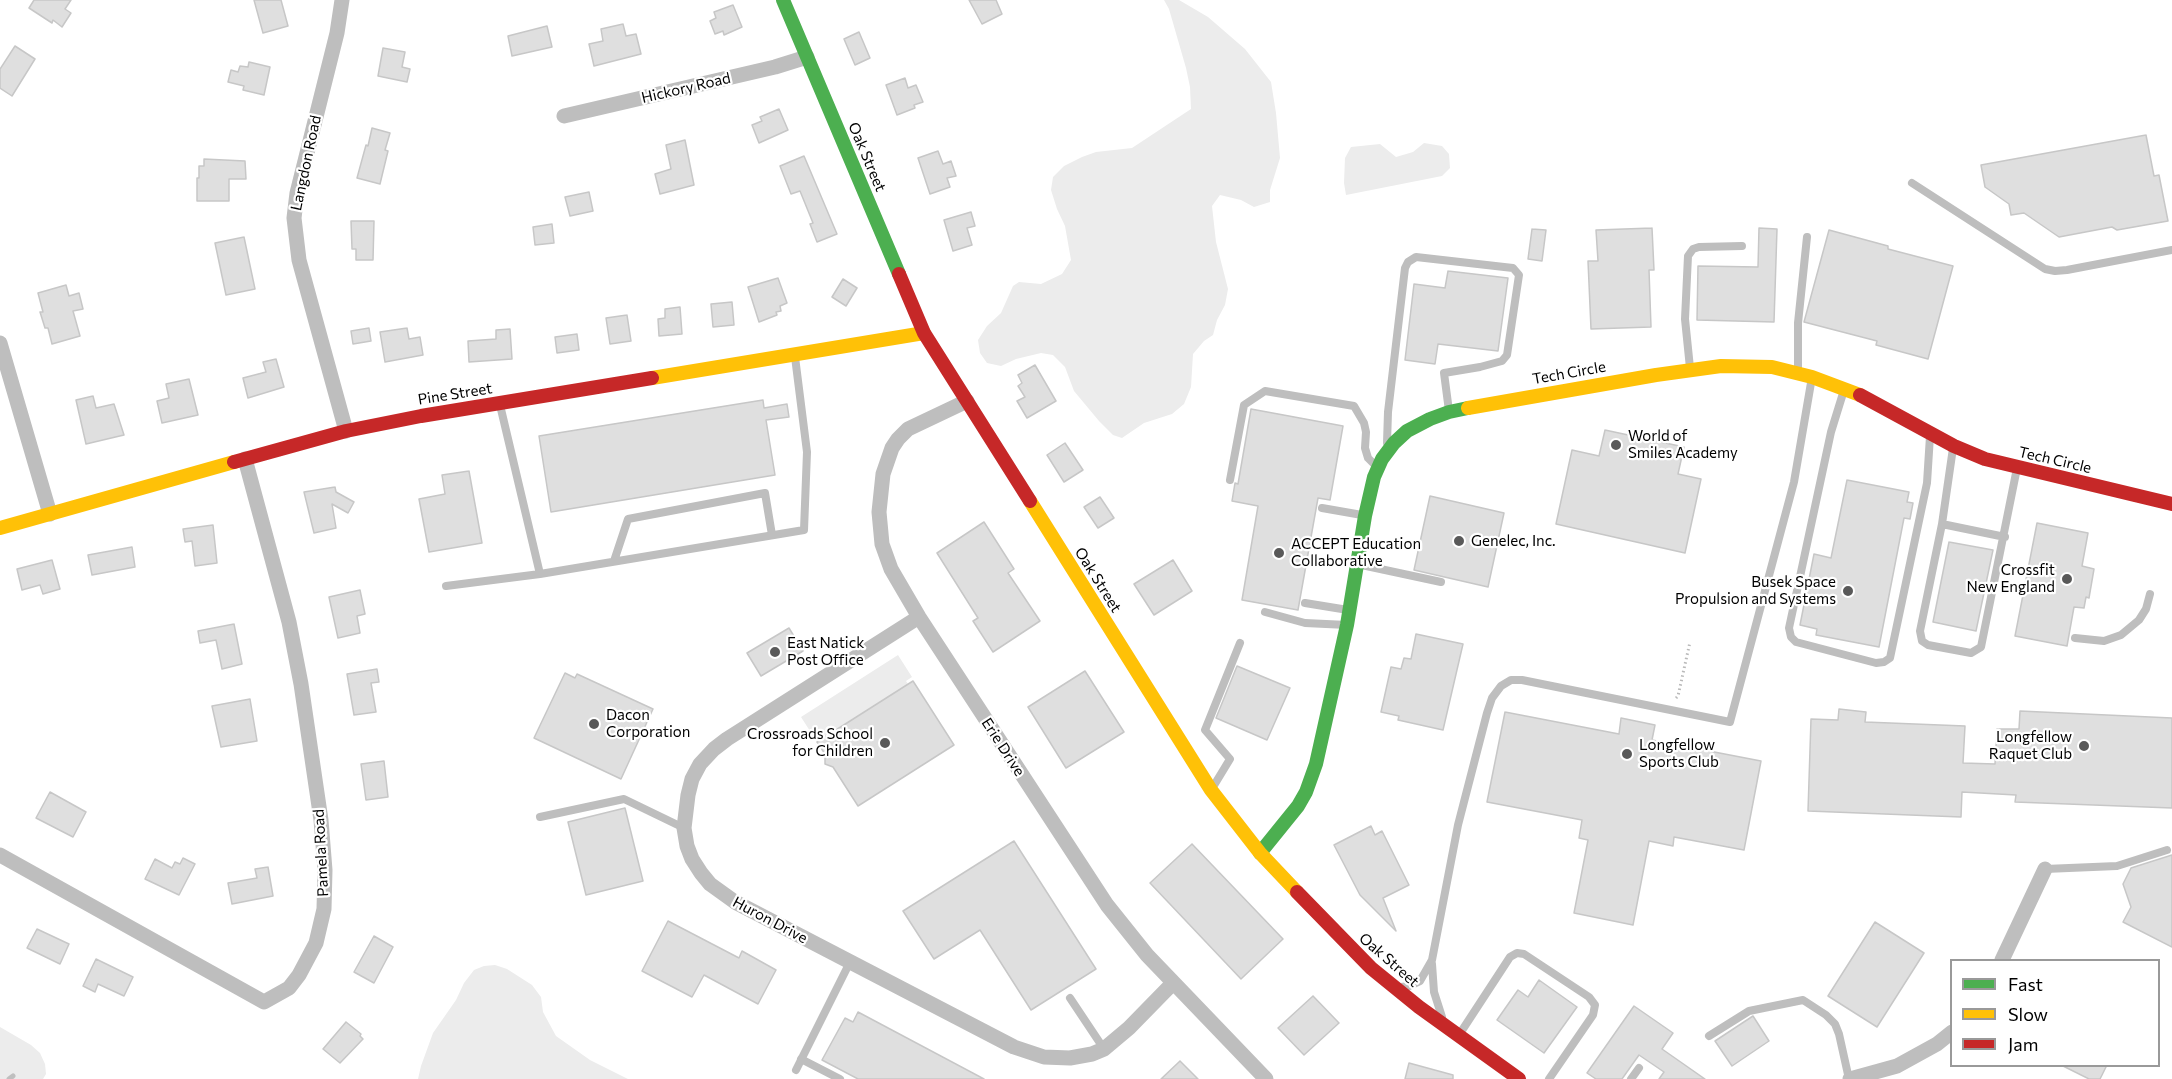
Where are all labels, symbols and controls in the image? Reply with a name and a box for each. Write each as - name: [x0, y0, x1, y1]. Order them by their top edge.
- street label: Hickory Road: [640, 69, 732, 107]
- street label: Langdon Road: [287, 114, 325, 212]
- street label: Oak Street: [844, 120, 890, 194]
- street label: Tech Circle: [1531, 358, 1607, 388]
- street label: Pine Street: [417, 379, 493, 409]
- place label: World of Smiles Academy: [1628, 427, 1738, 462]
- marker: World of Smiles Academy: [1609, 438, 1623, 452]
- street label: Tech Circle: [2017, 443, 2093, 477]
- place label: Genelec, Inc.: [1471, 532, 1556, 550]
- marker: Genelec, Inc.: [1452, 534, 1466, 548]
- place label: ACCEPT Education Collaborative: [1291, 535, 1421, 570]
- street label: Oak Street: [1071, 544, 1125, 616]
- marker: ACCEPT Education Collaborative: [1272, 546, 1286, 560]
- place label: Crossfit New England: [1967, 561, 2055, 596]
- marker: Crossfit New England: [2060, 572, 2074, 586]
- place label: Busek Space Propulsion and Systems: [1675, 573, 1836, 608]
- marker: Busek Space Propulsion and Systems: [1841, 584, 1855, 598]
- place label: East Natick Post Office: [787, 634, 864, 669]
- marker: East Natick Post Office: [768, 645, 782, 659]
- place label: Dacon Corporation: [606, 706, 690, 741]
- street label: Erie Drive: [978, 715, 1028, 779]
- marker: Dacon Corporation: [587, 717, 601, 731]
- place label: Crossroads School for Children: [747, 725, 873, 760]
- place label: Longfellow Raquet Club: [1989, 728, 2072, 763]
- marker: Crossroads School for Children: [878, 736, 892, 750]
- place label: Longfellow Sports Club: [1639, 736, 1719, 771]
- marker: Longfellow Raquet Club: [2077, 739, 2091, 753]
- marker: Longfellow Sports Club: [1620, 747, 1634, 761]
- street label: Pamela Road: [310, 809, 332, 897]
- street label: Huron Drive: [730, 893, 810, 947]
- street label: Oak Street: [1355, 929, 1423, 991]
- legend: [1950, 959, 2160, 1067]
- text: Fast: [2008, 973, 2043, 995]
- text: Slow: [2008, 1003, 2048, 1025]
- text: Jam: [2008, 1033, 2038, 1055]

